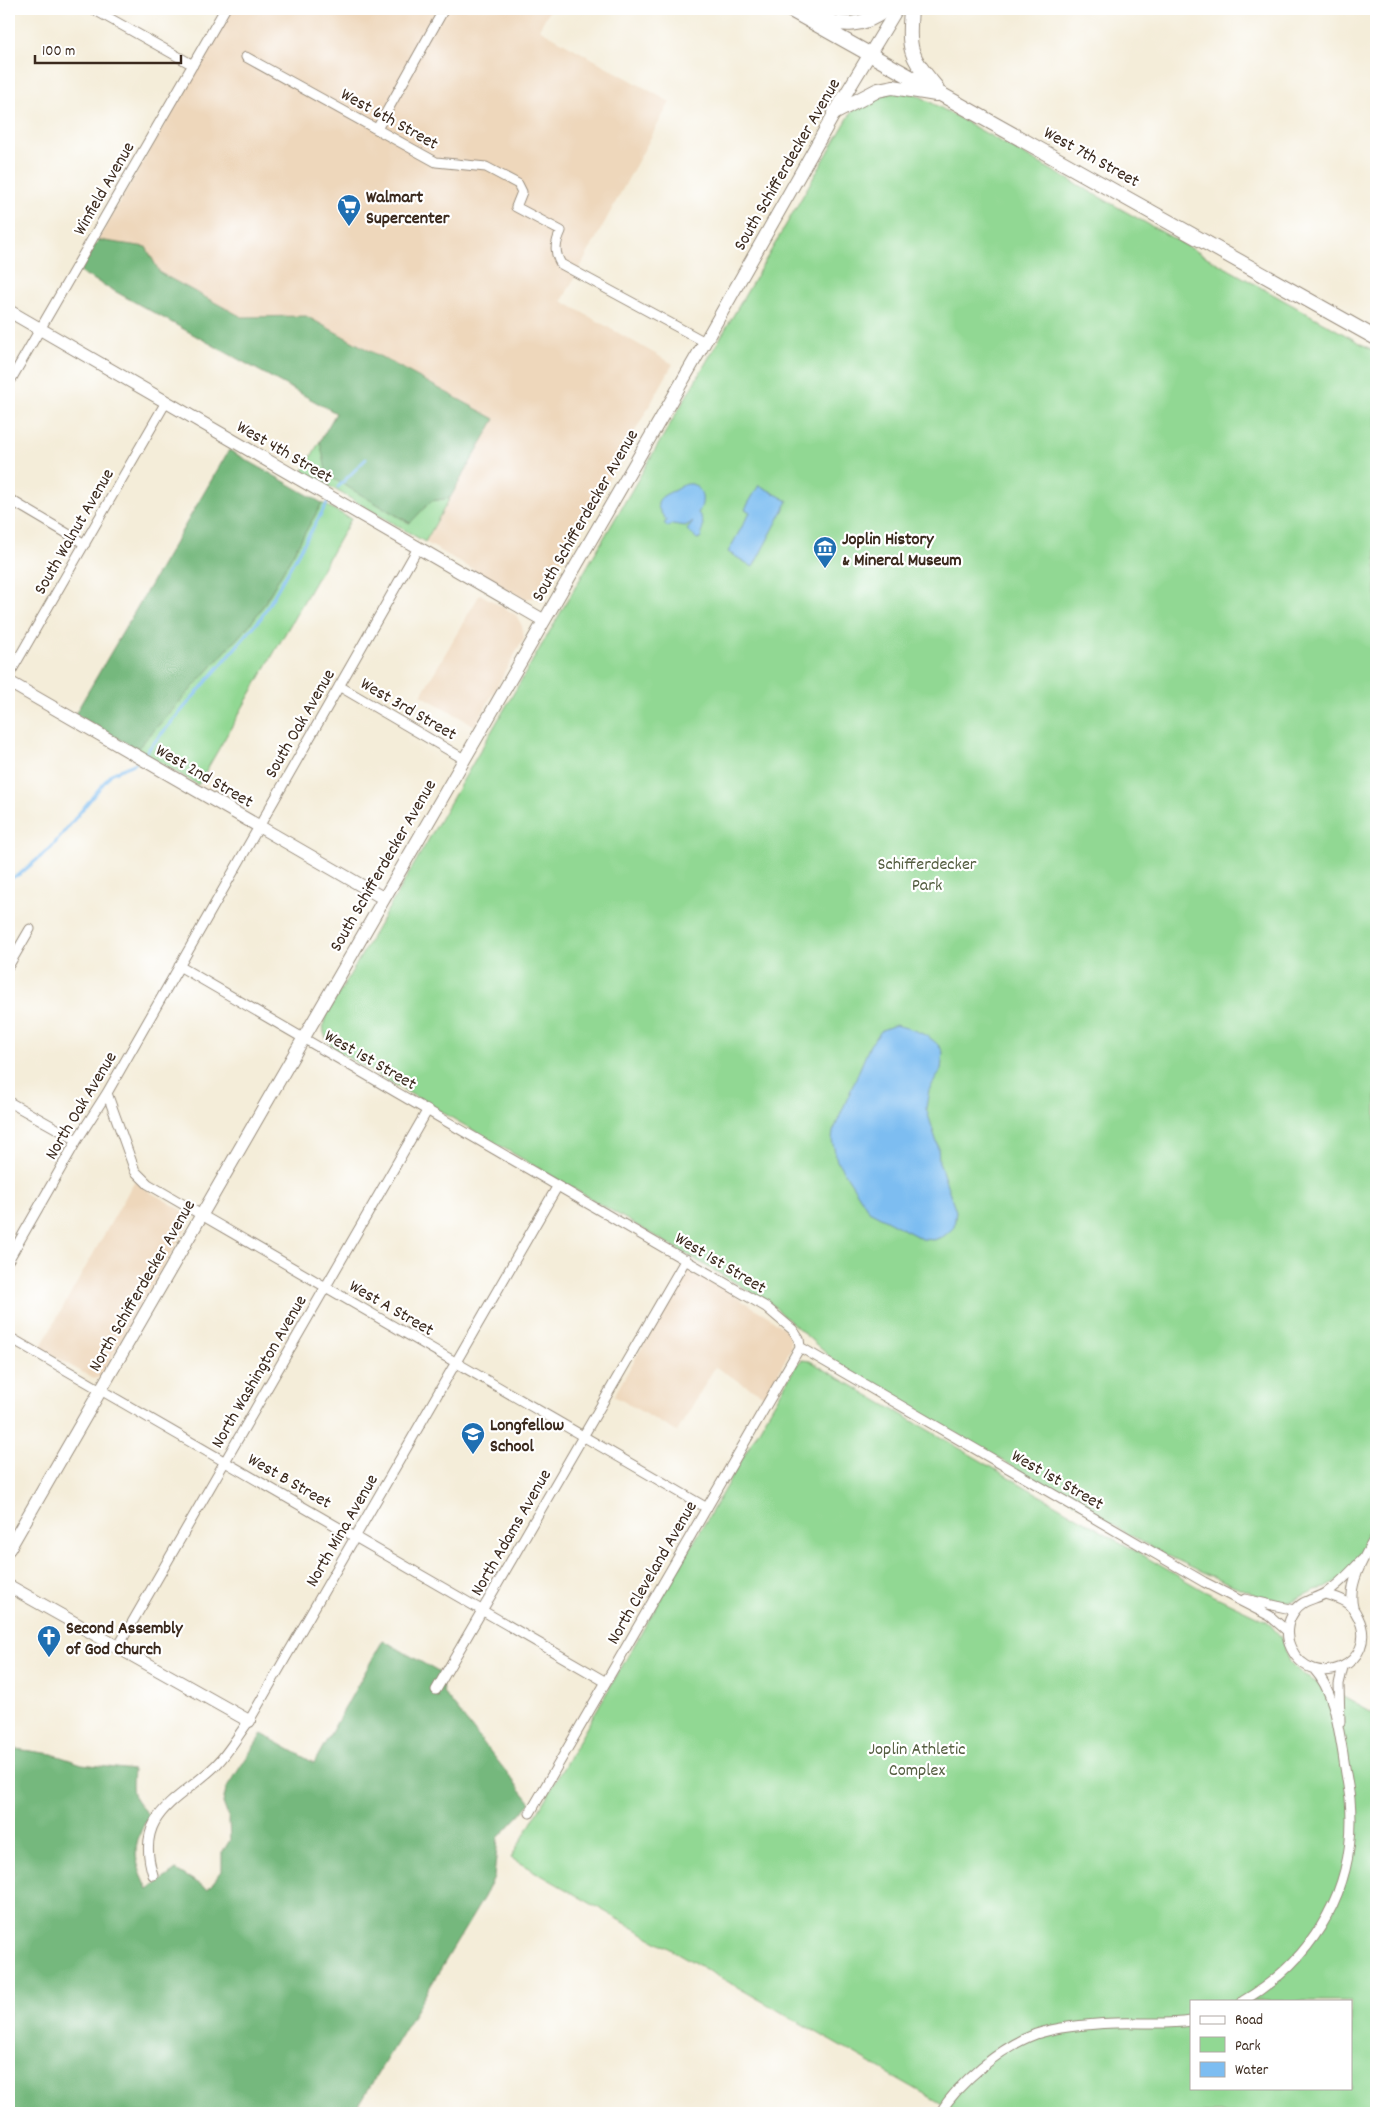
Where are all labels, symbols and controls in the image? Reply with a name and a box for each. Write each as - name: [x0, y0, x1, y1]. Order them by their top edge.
- scale bar: [35, 32, 181, 64]
- text: 100 m: [42, 41, 75, 63]
- street label: South Schifferdecker Avenue: [729, 74, 848, 256]
- street label: West 6th Street: [335, 83, 442, 158]
- street label: West 7th Street: [1038, 121, 1144, 195]
- street label: Winfield Avenue: [68, 138, 142, 241]
- place label: Walmart Supercenter: [366, 186, 450, 232]
- supermarket icon: Walmart Supercenter: [336, 193, 362, 227]
- street label: West 4th Street: [231, 416, 337, 491]
- street label: South Schifferdecker Avenue: [527, 425, 646, 607]
- street label: South Walnut Avenue: [29, 465, 121, 600]
- place label: Joplin History & Mineral Museum: [842, 528, 962, 574]
- museum icon: Joplin History & Mineral Museum: [812, 535, 838, 569]
- street label: South Oak Avenue: [260, 665, 343, 783]
- street label: West 3rd Street: [355, 672, 461, 748]
- street label: West 2nd Street: [150, 739, 258, 815]
- street label: South Schifferdecker Avenue: [325, 775, 444, 957]
- park label: Schifferdecker Park: [877, 853, 977, 899]
- street label: West 1st Street: [319, 1025, 421, 1098]
- street label: North Oak Avenue: [40, 1047, 124, 1165]
- street label: North Schifferdecker Avenue: [84, 1195, 203, 1377]
- street label: West 1st Street: [669, 1227, 770, 1301]
- street label: West A Street: [344, 1275, 438, 1344]
- street label: North Washington Avenue: [206, 1291, 314, 1453]
- place label: Longfellow School: [490, 1414, 564, 1460]
- school or university icon: Longfellow School: [460, 1421, 486, 1455]
- street label: West 1st Street: [1006, 1445, 1108, 1518]
- street label: West B Street: [242, 1448, 336, 1516]
- street label: North Adams Avenue: [466, 1465, 559, 1601]
- street label: North Mina Avenue: [301, 1470, 386, 1592]
- street label: North Cleveland Avenue: [602, 1497, 705, 1650]
- place label: Second Assembly of God Church: [66, 1617, 183, 1663]
- church icon: Second Assembly of God Church: [36, 1624, 62, 1658]
- park label: Joplin Athletic Complex: [869, 1738, 965, 1784]
- legend: [1190, 2000, 1352, 2090]
- text: Road: [1235, 2010, 1263, 2032]
- text: Park: [1235, 2036, 1261, 2058]
- text: Water: [1235, 2060, 1269, 2082]

